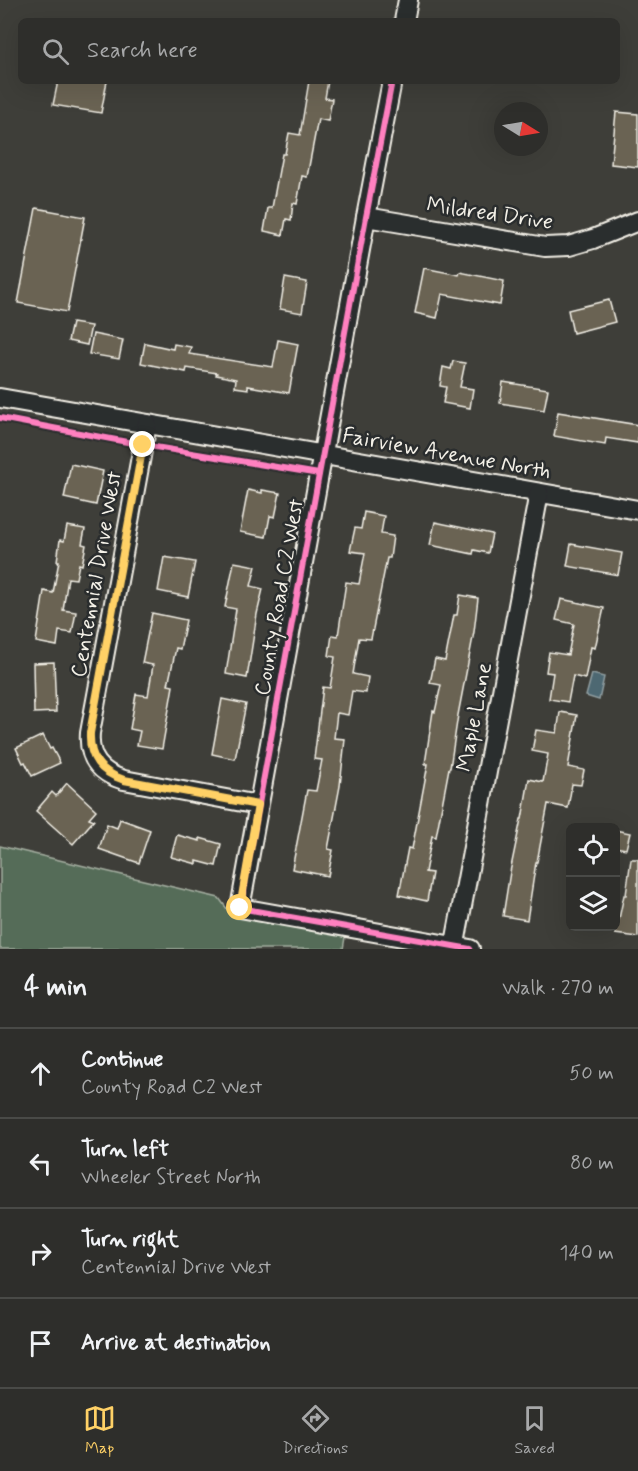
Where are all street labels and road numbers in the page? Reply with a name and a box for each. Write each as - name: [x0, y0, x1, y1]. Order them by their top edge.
- street label: Mildred Drive: [425, 191, 555, 237]
- street label: Fairview Avenue North: [340, 422, 553, 486]
- street label: Centennial Drive West: [65, 469, 129, 680]
- street label: County Road C2 West: [249, 497, 311, 698]
- street label: Maple Lane: [451, 660, 499, 774]

